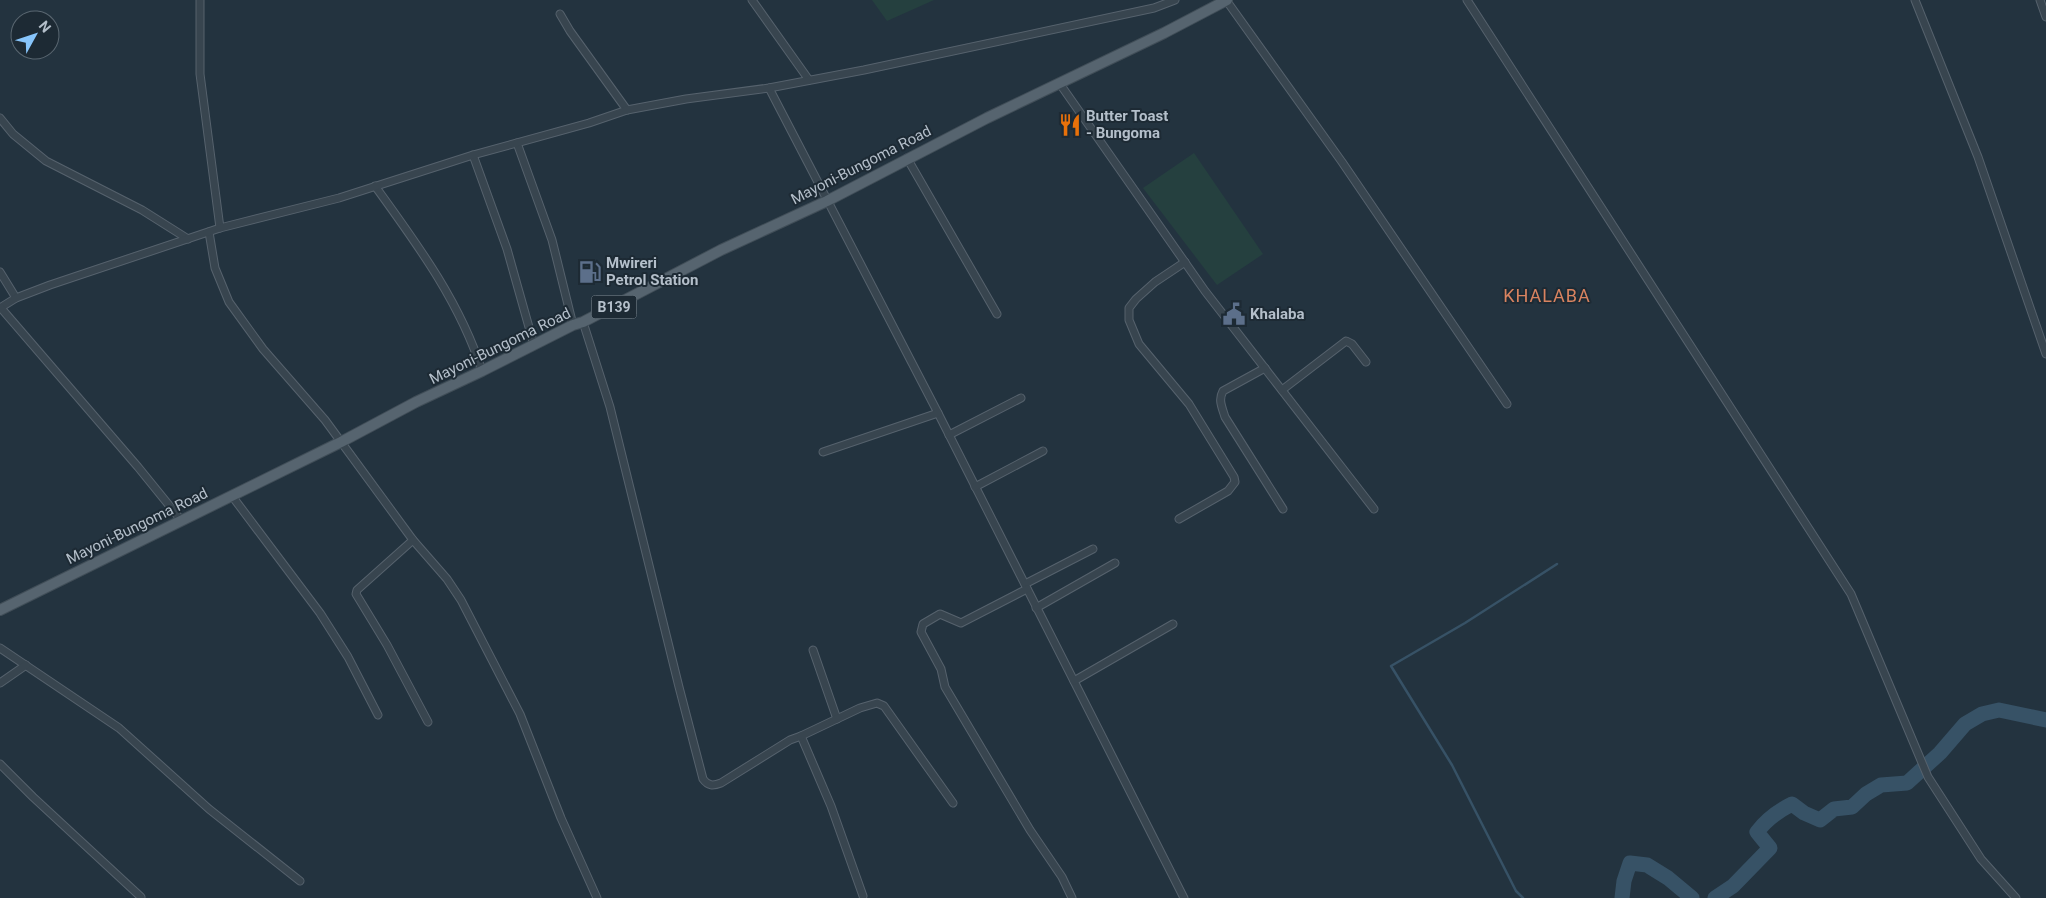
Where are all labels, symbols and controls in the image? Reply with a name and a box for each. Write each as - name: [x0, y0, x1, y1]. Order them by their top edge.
- north arrow: [10, 10, 60, 60]
- text: N: [36, 18, 54, 36]
- place label: Butter Toast - Bungoma: [1086, 107, 1168, 142]
- restaurant icon: Butter Toast - Bungoma: [1057, 112, 1083, 138]
- street label: Mayoni-Bungoma Road: [788, 122, 934, 208]
- place label: Mwireri Petrol Station: [606, 254, 698, 289]
- fuel station icon: Mwireri Petrol Station: [577, 259, 603, 285]
- district label: KHALABA: [1503, 285, 1591, 306]
- road number: B139: [592, 296, 636, 318]
- public building icon: Khalaba: [1221, 301, 1247, 327]
- street label: Mayoni-Bungoma Road: [426, 304, 574, 388]
- place label: Khalaba: [1250, 305, 1304, 323]
- street label: Mayoni-Bungoma Road: [63, 484, 211, 568]

